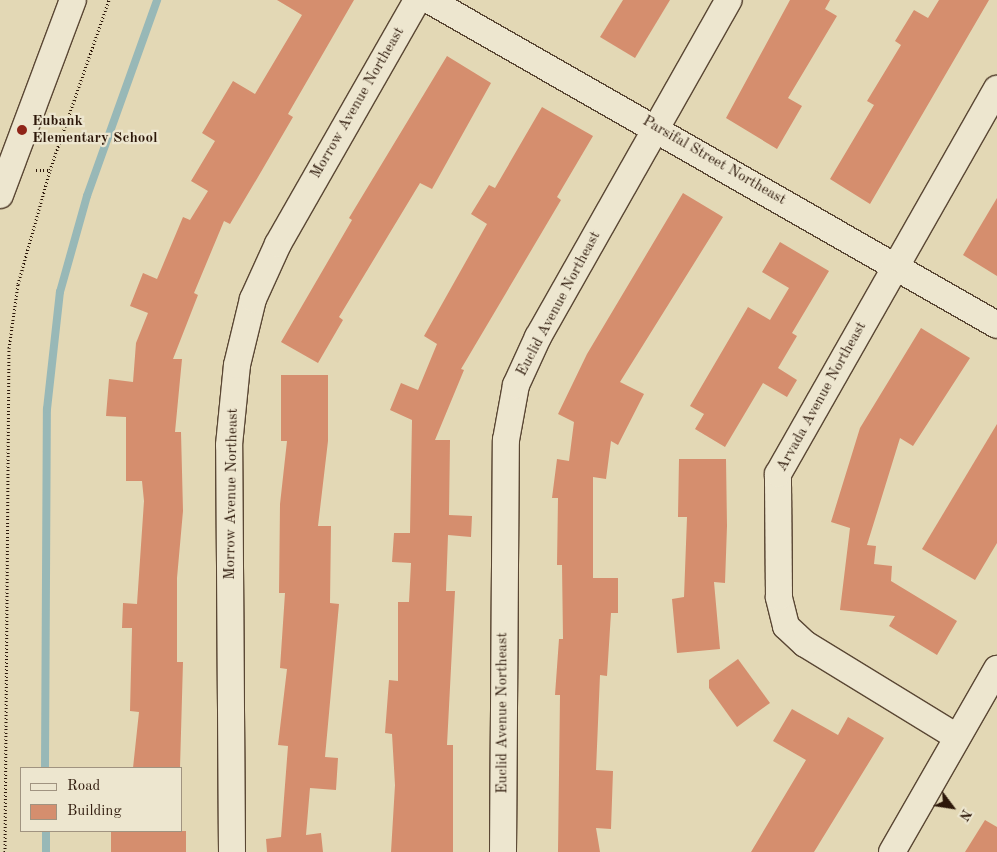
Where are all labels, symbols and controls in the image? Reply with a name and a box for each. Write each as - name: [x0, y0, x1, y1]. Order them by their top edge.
- street label: Morrow Avenue Northeast: [307, 24, 409, 182]
- place label: Eubank Elementary School: [32, 112, 158, 147]
- street label: Parsifal Street Northeast: [639, 112, 789, 210]
- marker: Eubank Elementary School: [16, 124, 28, 136]
- street label: Euclid Avenue Northeast: [513, 228, 605, 380]
- street label: Arvada Avenue Northeast: [773, 319, 871, 475]
- street label: Morrow Avenue Northeast: [222, 408, 242, 580]
- street label: Euclid Avenue Northeast: [494, 632, 512, 794]
- legend: [20, 767, 182, 832]
- text: Road: [67, 779, 100, 794]
- north arrow: [927, 782, 977, 832]
- text: Building: [67, 804, 122, 819]
- text: N: [956, 807, 974, 823]

